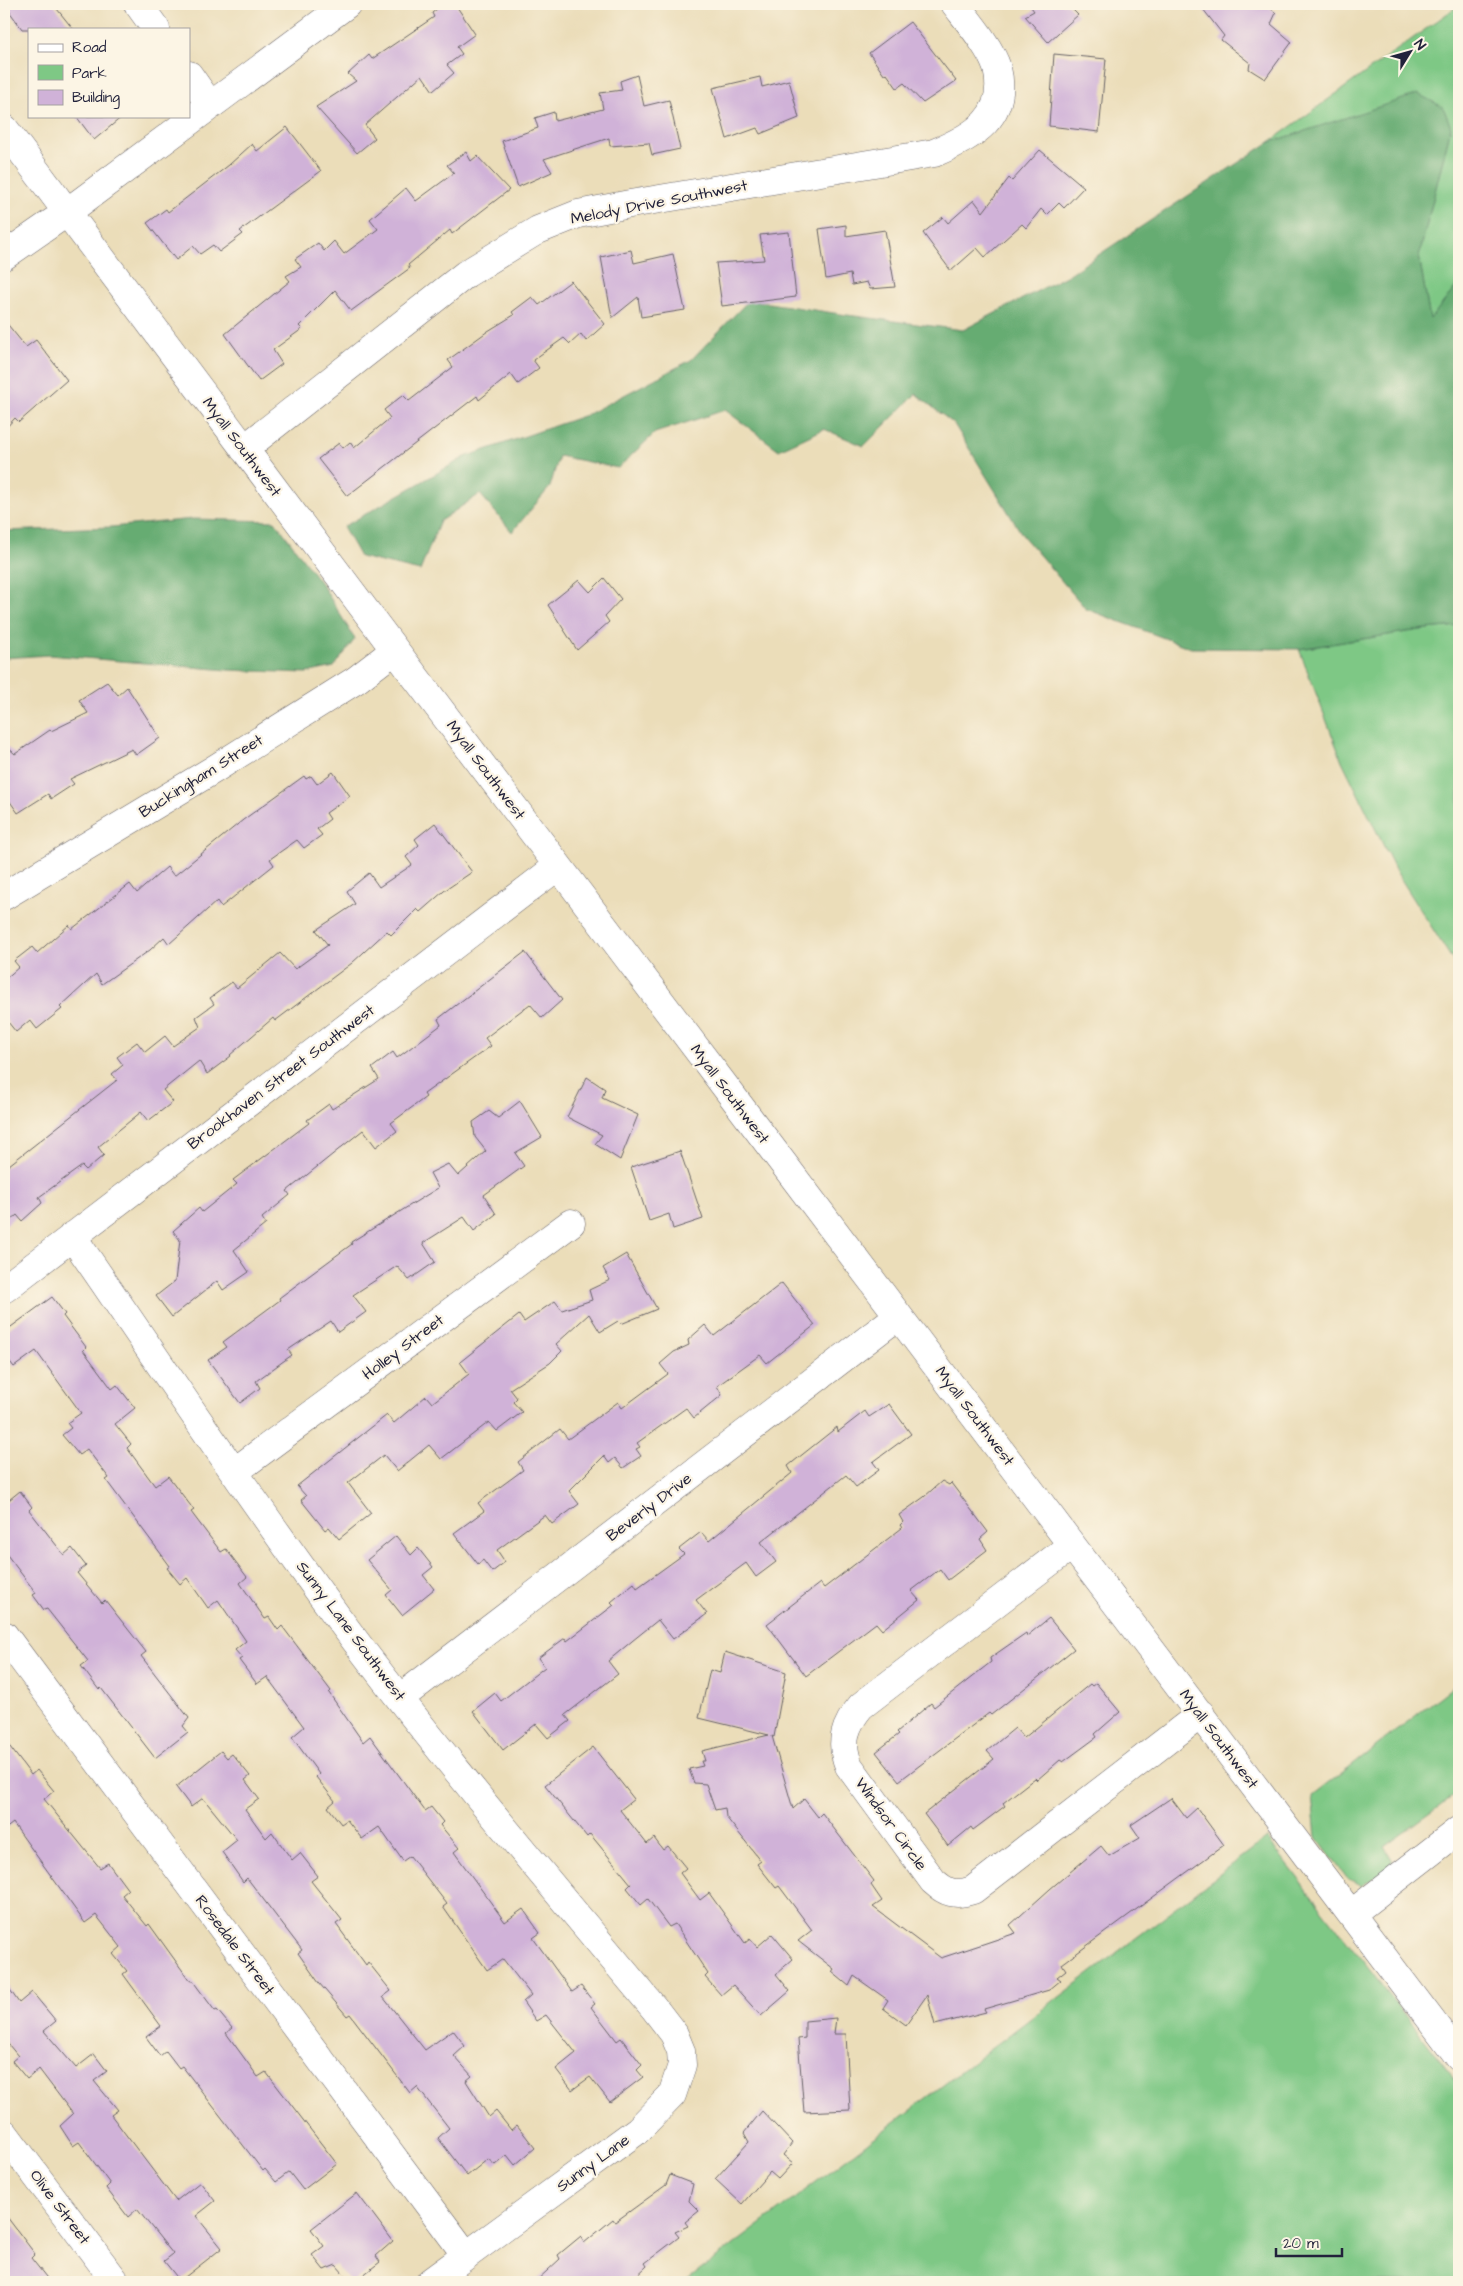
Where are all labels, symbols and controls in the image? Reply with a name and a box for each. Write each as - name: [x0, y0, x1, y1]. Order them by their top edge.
- legend: [28, 28, 190, 118]
- north arrow: [1386, 28, 1436, 78]
- text: N: [1409, 35, 1430, 54]
- text: Road: [72, 37, 107, 58]
- text: Park: [72, 63, 107, 84]
- text: Building: [72, 87, 120, 109]
- street label: Melody Drive Southwest: [569, 174, 750, 231]
- street label: Myall Southwest: [196, 393, 287, 502]
- street label: Myall Southwest: [440, 716, 531, 825]
- street label: Buckingham Street: [135, 729, 268, 824]
- street label: Brookhaven Street Southwest: [183, 999, 380, 1155]
- street label: Myall Southwest: [684, 1040, 775, 1149]
- street label: Holley Street: [358, 1309, 449, 1386]
- street label: Myall Southwest: [929, 1362, 1020, 1471]
- street label: Beverly Drive: [602, 1467, 697, 1547]
- street label: Sunny Lane Southwest: [290, 1557, 411, 1706]
- street label: Myall Southwest: [1173, 1685, 1264, 1794]
- street label: Windsor Circle: [850, 1773, 932, 1875]
- street label: Rosedale Street: [190, 1890, 280, 2000]
- street label: Sunny Lane: [552, 2129, 635, 2198]
- street label: Olive Street: [25, 2165, 96, 2249]
- scale bar: [1276, 2226, 1342, 2258]
- text: 20 m: [1283, 2233, 1319, 2254]

